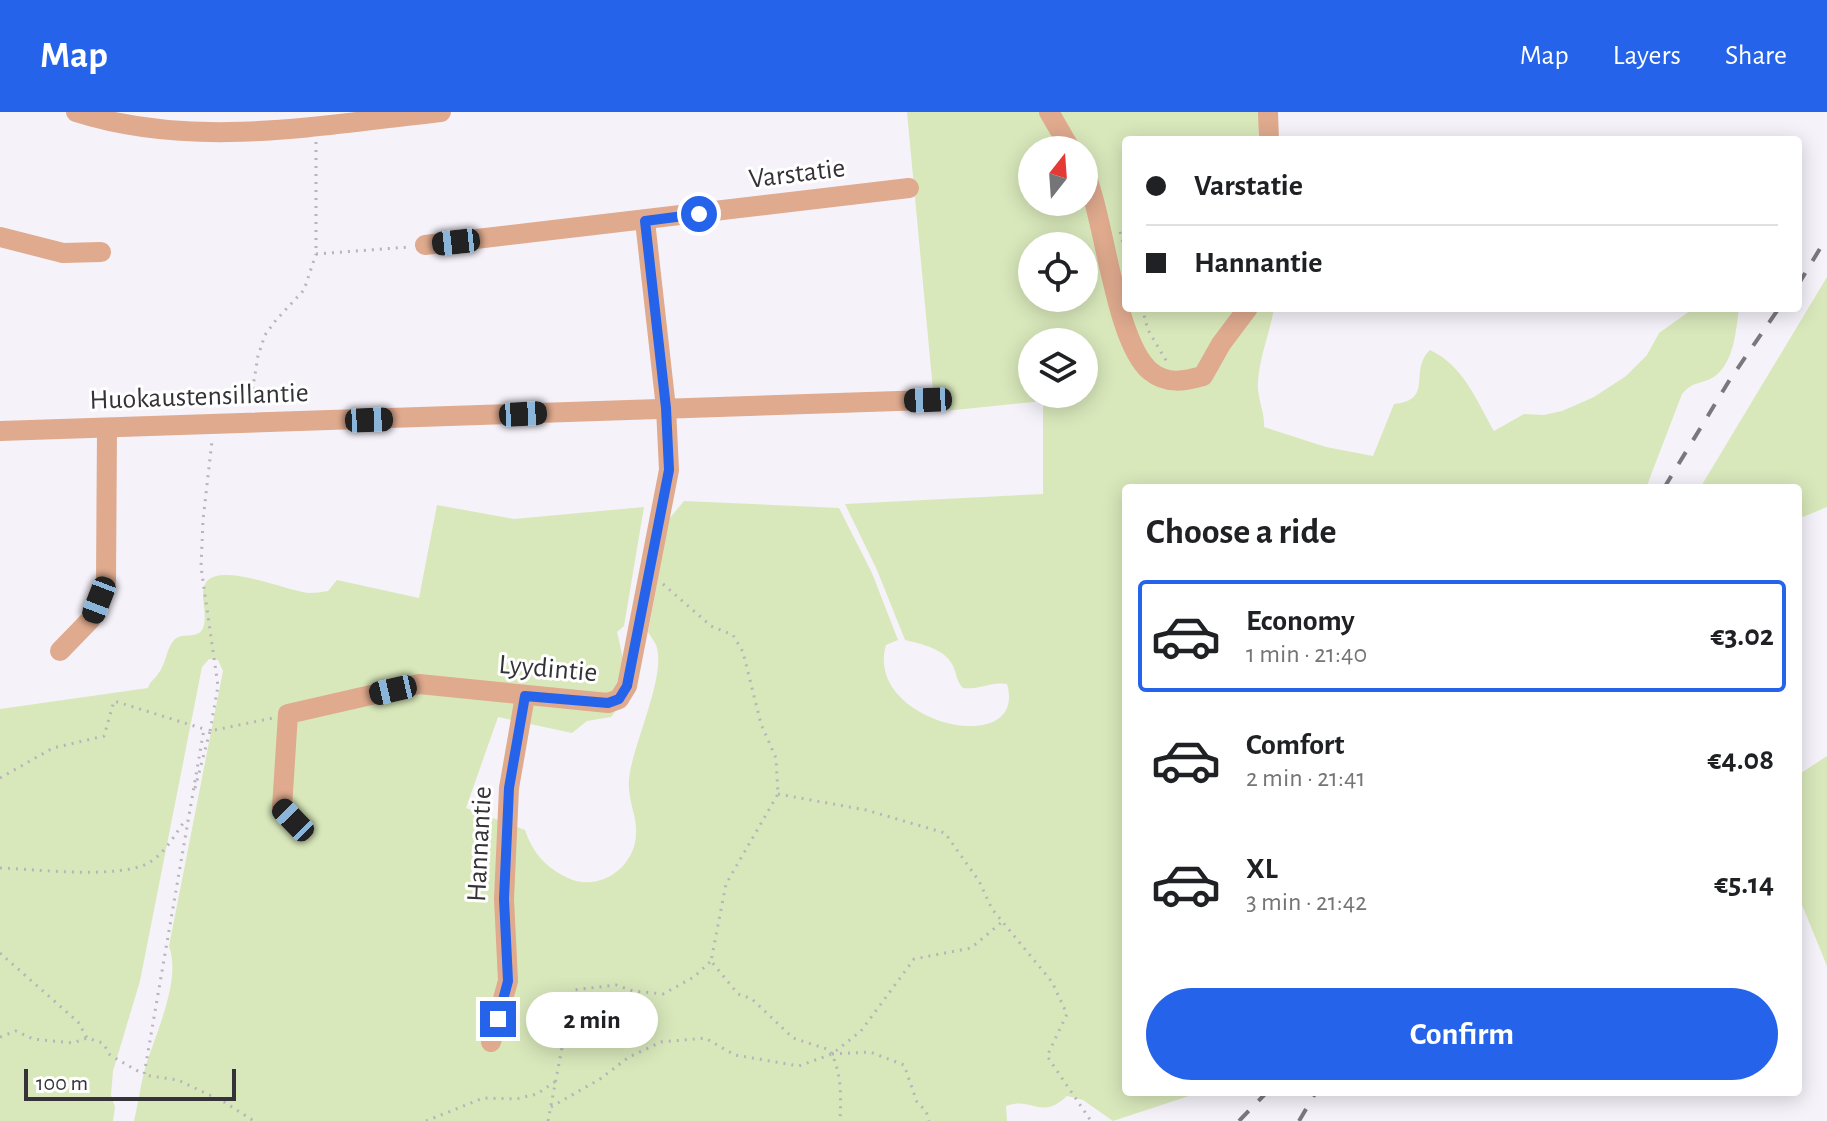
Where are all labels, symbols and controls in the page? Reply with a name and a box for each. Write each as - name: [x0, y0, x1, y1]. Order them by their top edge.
- text: Map: [40, 37, 108, 75]
- text: Map: [1520, 42, 1569, 70]
- text: Layers: [1613, 42, 1681, 70]
- text: Share: [1725, 42, 1787, 70]
- north arrow: [1018, 136, 1098, 216]
- map controls: [1018, 136, 1098, 408]
- street label: Varstatie: [747, 154, 847, 194]
- text: Varstatie: [1194, 171, 1303, 201]
- route start: [681, 196, 717, 232]
- car: [431, 228, 481, 256]
- button: locate: [1018, 232, 1098, 312]
- text: Hannantie: [1194, 248, 1322, 278]
- button: layers: [1018, 328, 1098, 408]
- street label: Huokaustensillantie: [89, 379, 309, 415]
- car: [904, 387, 952, 413]
- car: [498, 401, 548, 427]
- car: [345, 407, 393, 433]
- text: Choose a ride: [1146, 514, 1336, 550]
- car: [79, 573, 119, 627]
- icon: car: [1150, 600, 1222, 672]
- text: Economy: [1246, 606, 1355, 636]
- text: €3.02: [1710, 621, 1774, 651]
- text: 1 min · 21:40: [1246, 641, 1367, 667]
- street label: Lyydintie: [498, 651, 598, 687]
- car: [367, 673, 419, 707]
- icon: car: [1150, 724, 1222, 796]
- text: Comfort: [1246, 730, 1345, 760]
- text: €4.08: [1708, 745, 1774, 775]
- text: 2 min · 21:41: [1246, 765, 1365, 791]
- street label: Hannantie: [463, 786, 497, 902]
- car: [268, 794, 318, 846]
- icon: car: [1150, 848, 1222, 920]
- text: XL: [1246, 854, 1278, 884]
- text: €5.14: [1714, 869, 1774, 899]
- text: 3 min · 21:42: [1246, 889, 1367, 915]
- button: Confirm: [1146, 988, 1778, 1080]
- callout: 2 min: [526, 991, 658, 1047]
- route end: [480, 1001, 516, 1037]
- text: 2 min: [563, 1007, 621, 1033]
- scale bar: [24, 1065, 236, 1101]
- text: 100 m: [36, 1072, 88, 1094]

